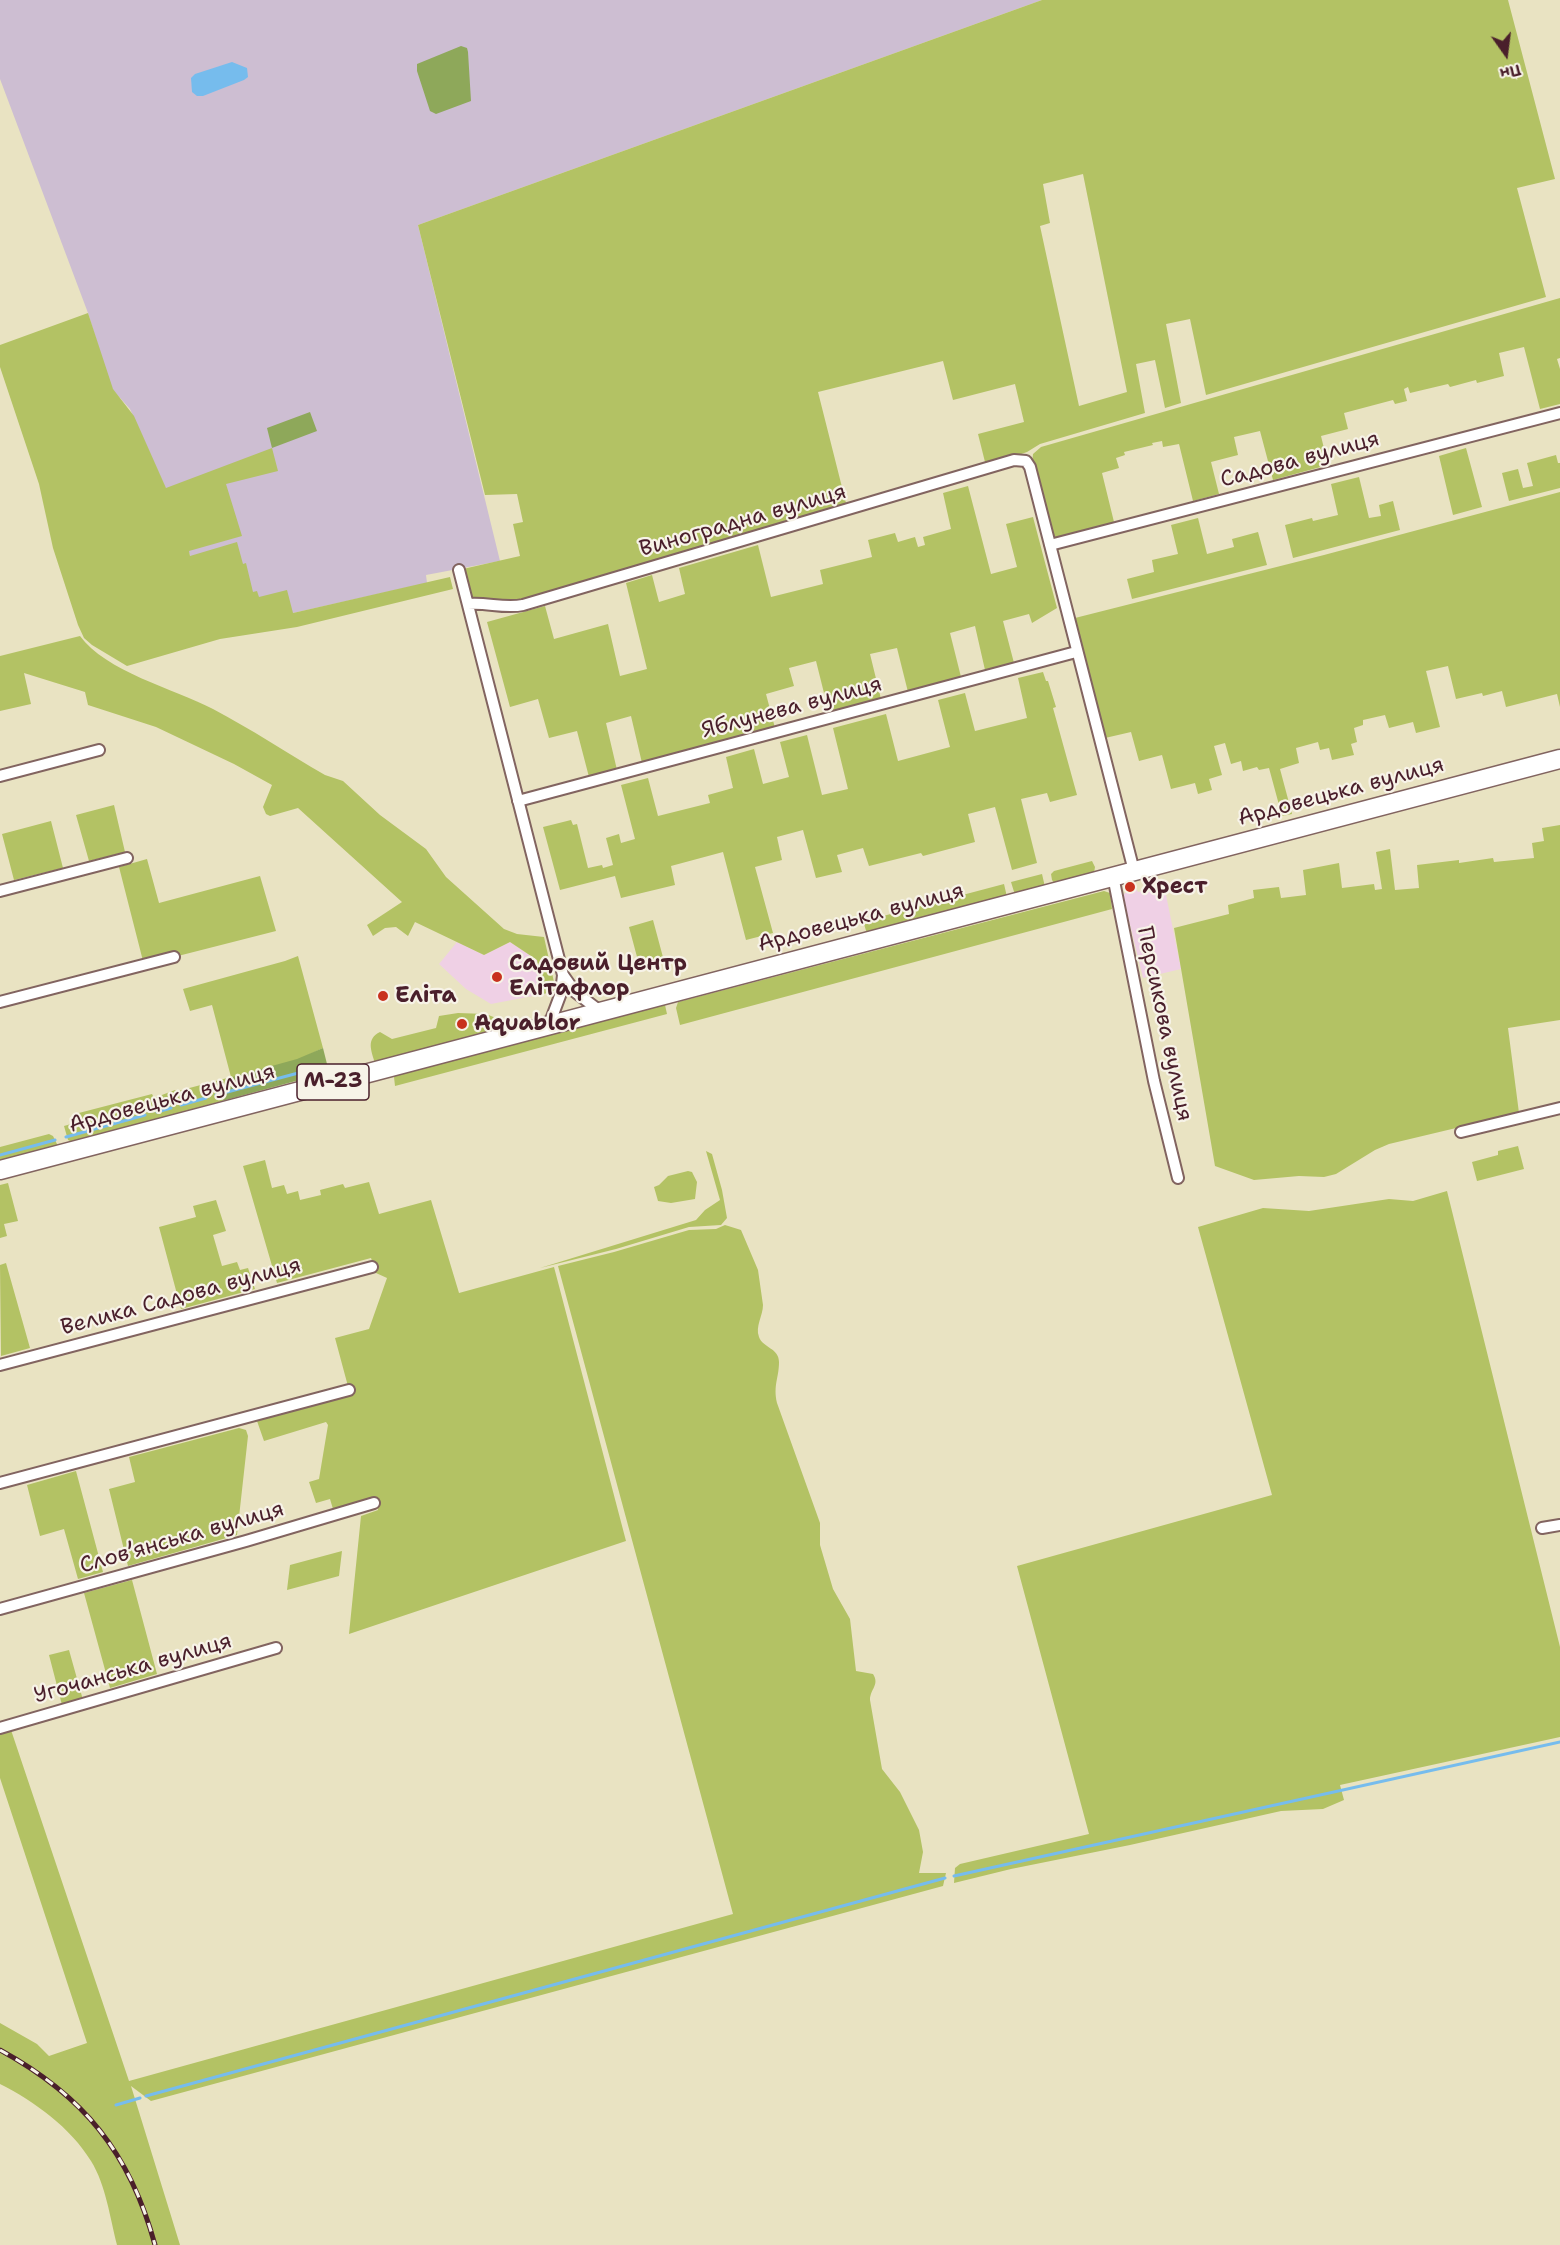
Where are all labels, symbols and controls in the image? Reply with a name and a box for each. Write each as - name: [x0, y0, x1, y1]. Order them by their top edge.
- north arrow: [1476, 24, 1536, 84]
- text: Пн: [1498, 59, 1523, 85]
- street label: Садова вулиця: [1218, 426, 1382, 494]
- street label: Виноградна вулиця: [637, 479, 849, 563]
- street label: Яблунева вулиця: [699, 671, 885, 745]
- street label: Ардовецька вулиця: [1235, 752, 1447, 832]
- place label: Хрест: [1142, 874, 1207, 900]
- street label: Ардовецька вулиця: [755, 878, 967, 958]
- marker: Хрест: [1123, 880, 1137, 894]
- street label: Персикова вулиця: [1130, 924, 1198, 1124]
- place label: Садовий Центр Елітафлор: [509, 951, 687, 1002]
- marker: Садовий Центр Елітафлор: [490, 970, 504, 984]
- place label: Еліта: [395, 983, 457, 1009]
- marker: Еліта: [376, 989, 390, 1003]
- place label: Aquablor: [474, 1011, 581, 1037]
- marker: Aquablor: [455, 1017, 469, 1031]
- street label: Ардовецька вулиця: [66, 1059, 278, 1139]
- road number: М-23: [297, 1064, 369, 1100]
- street label: Велика Садова вулиця: [58, 1252, 304, 1342]
- street label: Словʼянська вулиця: [77, 1496, 287, 1580]
- street label: Угочанська вулиця: [31, 1628, 235, 1710]

